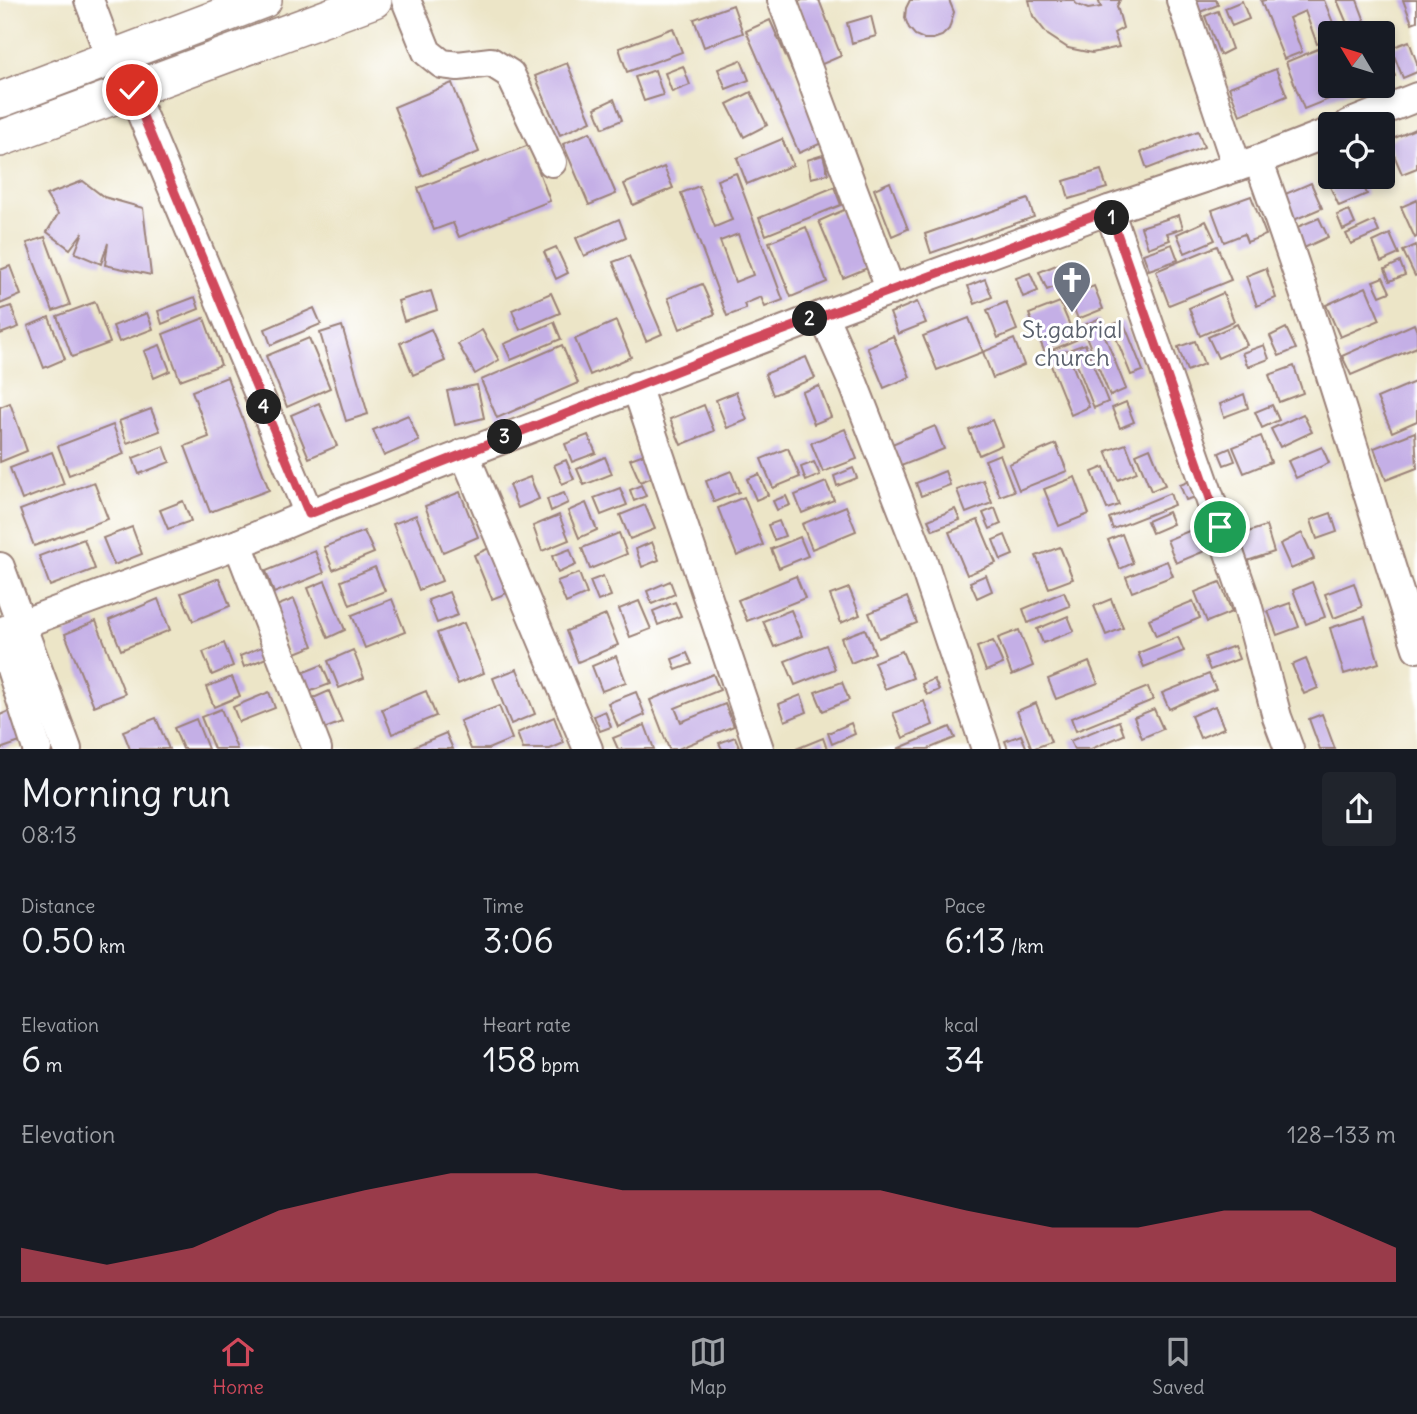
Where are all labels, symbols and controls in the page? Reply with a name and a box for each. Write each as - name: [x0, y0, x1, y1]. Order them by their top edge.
- north arrow: [1318, 21, 1395, 98]
- map controls: [1318, 21, 1395, 189]
- pin: [102, 60, 162, 120]
- icon: check: [113, 71, 151, 109]
- button: locate: [1318, 112, 1395, 189]
- pin: 1: [1094, 200, 1130, 235]
- text: 1: [1108, 205, 1115, 229]
- church icon: St.gabrial church: [1051, 259, 1093, 314]
- pin: 2: [792, 302, 828, 336]
- text: 2: [804, 306, 815, 330]
- place label: St.gabrial church: [1022, 314, 1122, 372]
- pin: 4: [246, 390, 282, 424]
- text: 4: [258, 394, 269, 418]
- pin: 3: [488, 420, 522, 454]
- text: 3: [499, 424, 510, 448]
- pin: [1190, 497, 1250, 557]
- icon: arrive: [1201, 508, 1239, 546]
- text: Morning run: [21, 770, 231, 817]
- button: share: [1322, 772, 1396, 846]
- text: 08:13: [21, 820, 77, 849]
- text: Distance: [21, 894, 95, 918]
- text: Time: [483, 894, 524, 918]
- text: Pace: [944, 894, 986, 918]
- text: 0.50: [21, 918, 94, 962]
- text: 3:06: [483, 918, 554, 962]
- text: 6:13: [944, 918, 1006, 962]
- text: km: [94, 934, 125, 958]
- text: /km: [1006, 934, 1044, 958]
- text: Elevation: [21, 1013, 99, 1037]
- text: Heart rate: [483, 1013, 571, 1037]
- text: kcal: [944, 1013, 979, 1037]
- text: 6: [21, 1037, 41, 1081]
- text: 158: [483, 1037, 537, 1081]
- text: 34: [944, 1037, 984, 1081]
- text: m: [41, 1053, 62, 1077]
- text: bpm: [537, 1053, 579, 1077]
- text: Elevation: [21, 1120, 115, 1149]
- text: 128–133 m: [1287, 1120, 1396, 1149]
- tab: Home: [213, 1333, 264, 1399]
- tab: Map: [689, 1333, 727, 1399]
- tab: Saved: [1152, 1333, 1204, 1399]

